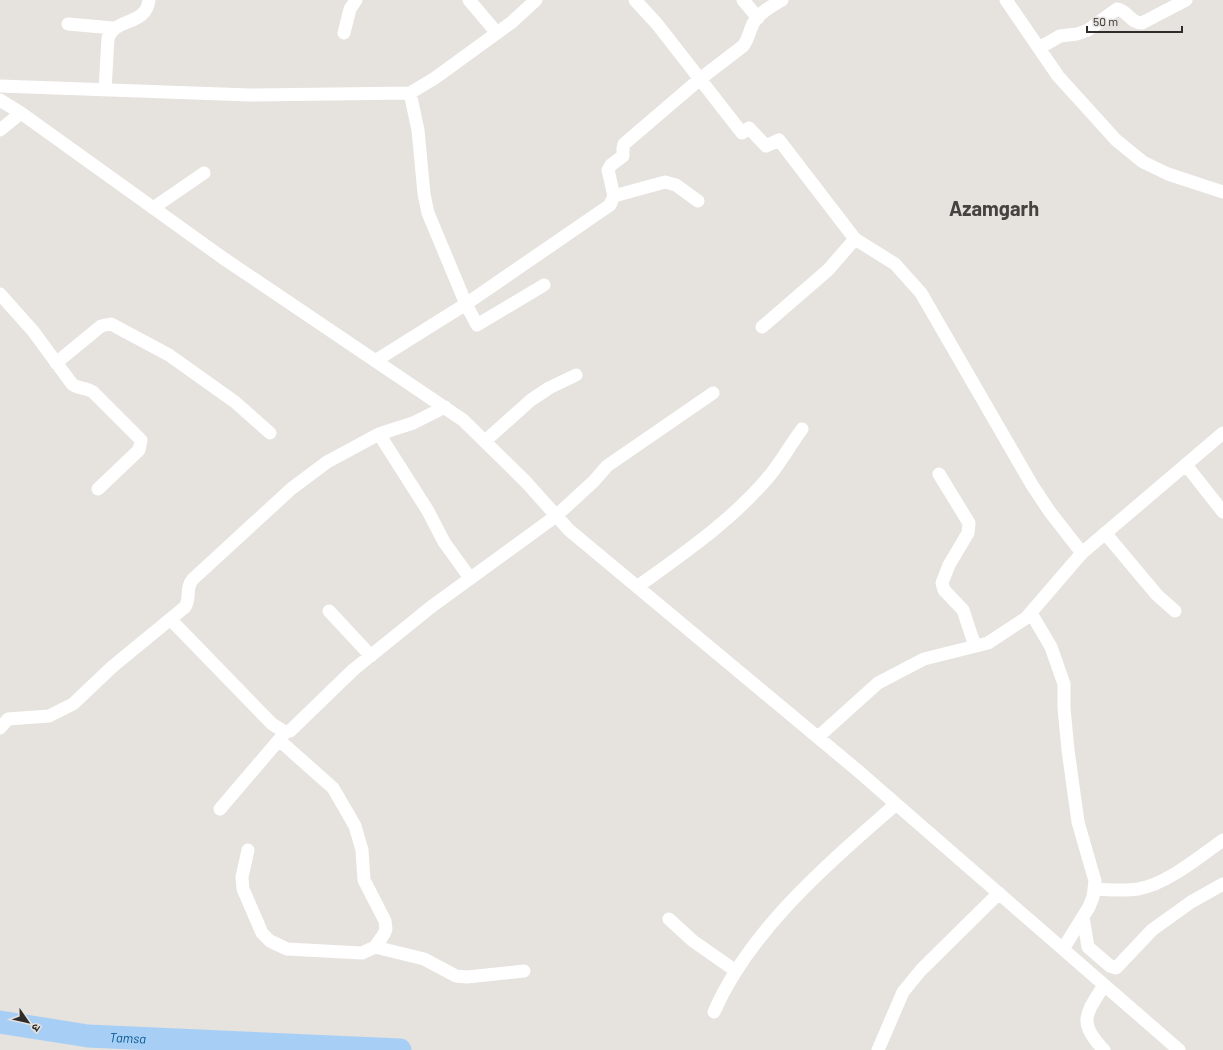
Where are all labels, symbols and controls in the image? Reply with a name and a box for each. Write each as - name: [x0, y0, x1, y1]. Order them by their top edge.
- scale bar: [1087, 8, 1182, 34]
- text: 50 m: [1093, 14, 1118, 28]
- district label: Azamgarh: [949, 196, 1039, 220]
- north arrow: [8, 1002, 48, 1042]
- text: उ: [29, 1022, 44, 1035]
- water label: Tamsa: [109, 1029, 147, 1047]

